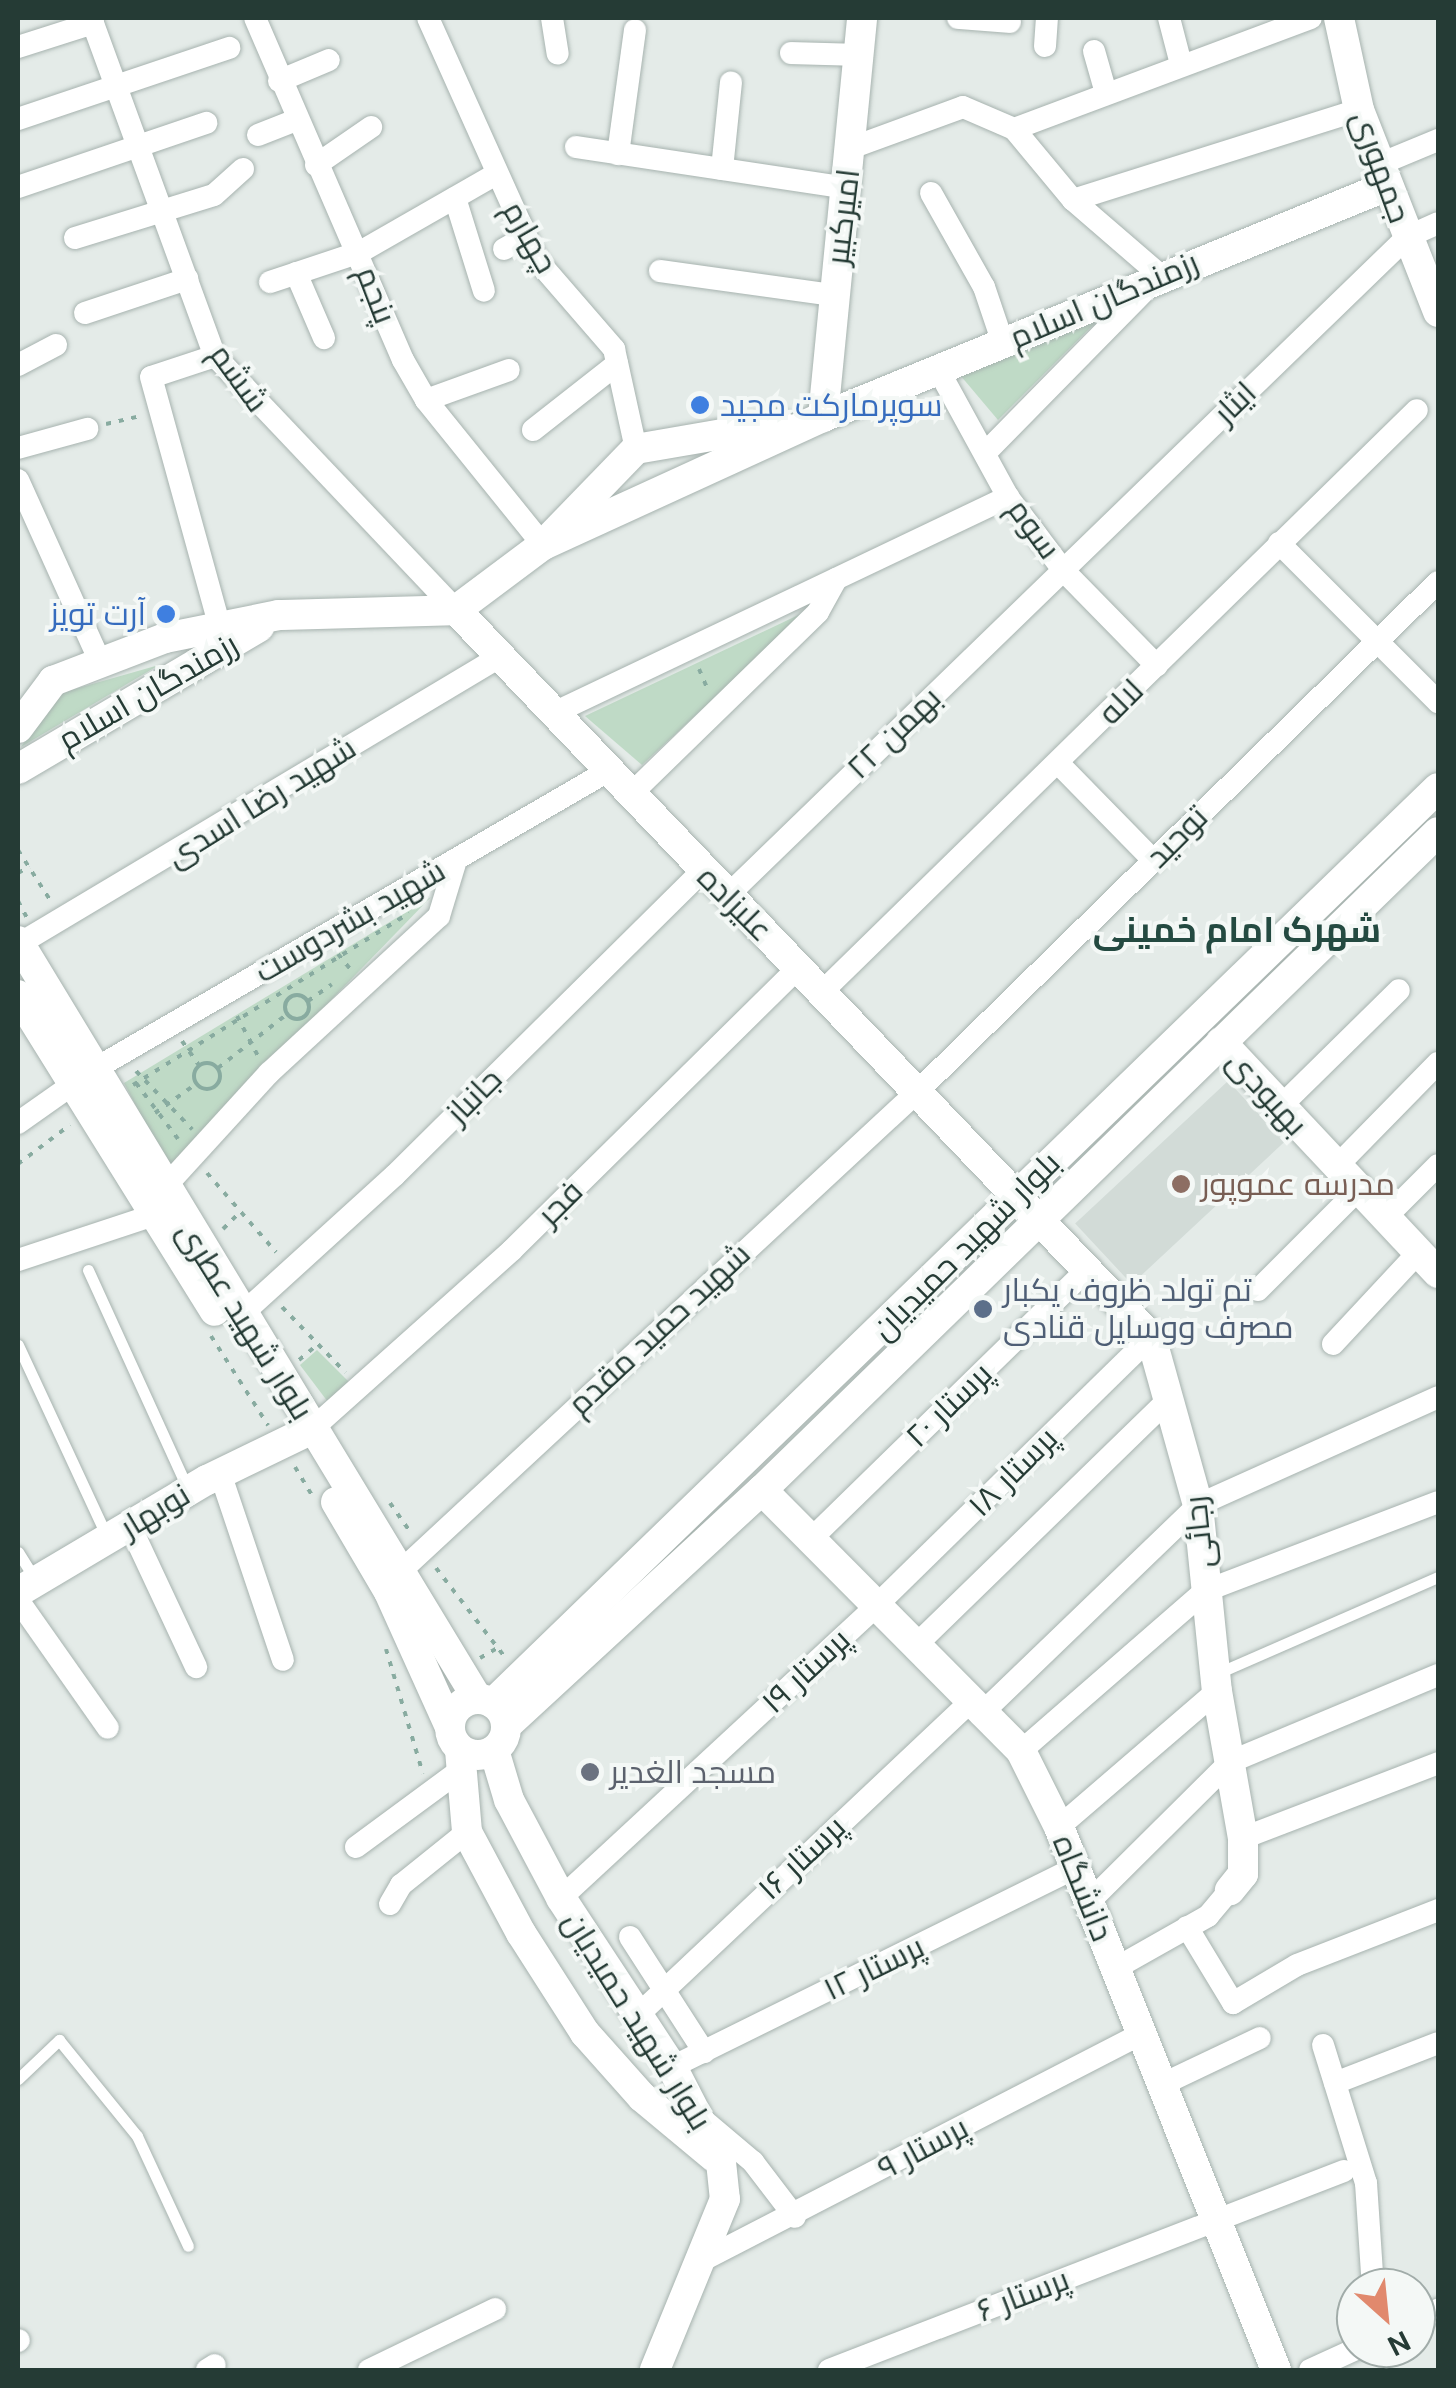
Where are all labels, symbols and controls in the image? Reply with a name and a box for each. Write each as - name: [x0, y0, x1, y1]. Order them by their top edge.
- street label: جمهوری: [1343, 106, 1419, 228]
- street label: امیرکبیر: [818, 167, 868, 267]
- street label: چهارم: [494, 194, 566, 280]
- street label: رزمندگان اسلام: [1004, 243, 1204, 357]
- street label: پنجم: [348, 261, 404, 329]
- street label: ششم: [201, 336, 277, 420]
- street label: ایثار: [1206, 374, 1264, 432]
- place label: سوپرمارکت مجید: [720, 386, 943, 424]
- marker: سوپرمارکت مجید: [689, 394, 711, 416]
- street label: سوم: [999, 491, 1069, 567]
- place label: آرت تویز: [50, 595, 146, 633]
- marker: آرت تویز: [155, 603, 177, 625]
- street label: رزمندگان اسلام: [51, 625, 245, 759]
- street label: لاله: [1090, 671, 1152, 733]
- street label: ۲۲ بهمن: [839, 679, 949, 787]
- street label: شهید رضا اسدی: [159, 728, 363, 876]
- street label: توحید: [1138, 798, 1216, 876]
- street label: شهید بشردوست: [248, 851, 452, 991]
- street label: علیزاده: [689, 858, 781, 950]
- district label: شهرک امام خمینی: [1093, 909, 1381, 951]
- street label: بهبودی: [1219, 1042, 1315, 1144]
- street label: جانباز: [438, 1060, 510, 1132]
- street label: بلوار شهید حمیدیان: [864, 1144, 1068, 1348]
- place label: مدرسه عموپور: [1201, 1165, 1395, 1203]
- street label: فجر: [529, 1172, 591, 1234]
- marker: مدرسه عموپور: [1170, 1173, 1192, 1195]
- street label: بلوار شهید عطری: [169, 1215, 321, 1427]
- street label: شهید حمید مقدم: [560, 1235, 758, 1423]
- place label: تم تولد ظروف یکبار مصرف ووسایل قنادی: [1003, 1272, 1294, 1347]
- marker: تم تولد ظروف یکبار مصرف ووسایل قنادی: [972, 1298, 994, 1320]
- street label: پرستار ۲۰: [898, 1355, 1000, 1455]
- street label: پرستار ۱۸: [960, 1419, 1066, 1525]
- street label: نوبهار: [113, 1475, 197, 1547]
- street label: رجائی: [1176, 1494, 1222, 1570]
- street label: پرستار ۱۹: [754, 1621, 858, 1721]
- place label: مسجد الغدیر: [610, 1753, 776, 1791]
- marker: مسجد الغدیر: [579, 1761, 601, 1783]
- street label: پرستار ۱۶: [750, 1808, 854, 1908]
- street label: دانشگاه: [1044, 1829, 1122, 1947]
- street label: بلوار شهید حمیدیان: [554, 1905, 720, 2137]
- street label: پرستار ۱۲: [817, 1927, 931, 2009]
- street label: پرستار ۹: [871, 2108, 975, 2188]
- street label: پرستار ۶: [971, 2260, 1075, 2330]
- north arrow: [1336, 2268, 1436, 2368]
- text: N: [1381, 2322, 1416, 2365]

